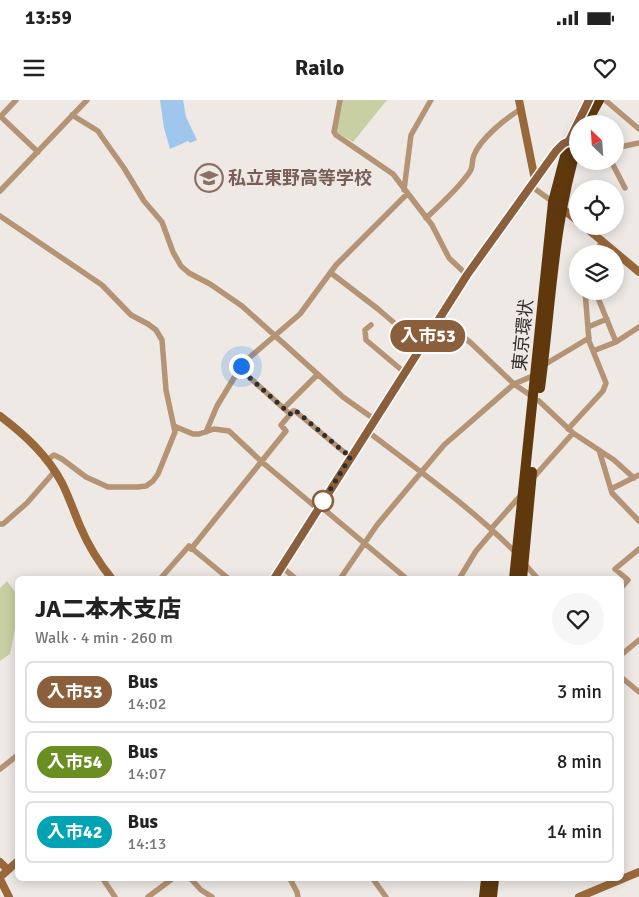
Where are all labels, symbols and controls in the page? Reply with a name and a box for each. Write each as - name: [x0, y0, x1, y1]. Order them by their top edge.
- text: 13:59: [25, 6, 72, 30]
- icon: menu: [20, 54, 48, 82]
- text: Railo: [295, 54, 344, 81]
- icon: heart: [591, 54, 619, 82]
- north arrow: [569, 115, 624, 170]
- map controls: [569, 115, 624, 300]
- school or university icon: 私立東野高等学校: [194, 163, 224, 193]
- place label: 私立東野高等学校: [228, 167, 372, 189]
- button: locate: [569, 180, 624, 235]
- button: layers: [569, 245, 624, 300]
- street label: 東京環状: [508, 298, 538, 372]
- line badge: 入市53: [393, 320, 463, 352]
- text: 入市53: [400, 325, 456, 347]
- your location: [229, 354, 254, 379]
- unlabelled marker: [312, 490, 334, 512]
- button: heart: [552, 593, 604, 645]
- text: JA二本木支店: [35, 594, 181, 624]
- text: Walk · 4 min · 260 m: [35, 628, 173, 648]
- text: Bus: [127, 670, 158, 694]
- text: 3 min: [557, 680, 602, 704]
- text: 入市53: [47, 681, 102, 703]
- text: 14:02: [127, 694, 166, 714]
- text: Bus: [127, 740, 158, 764]
- text: 8 min: [557, 750, 602, 774]
- text: 入市54: [47, 751, 102, 773]
- text: 14:07: [127, 764, 166, 784]
- text: Bus: [127, 810, 158, 834]
- text: 14 min: [547, 820, 602, 844]
- text: 入市42: [47, 821, 102, 843]
- text: 14:13: [127, 834, 166, 854]

